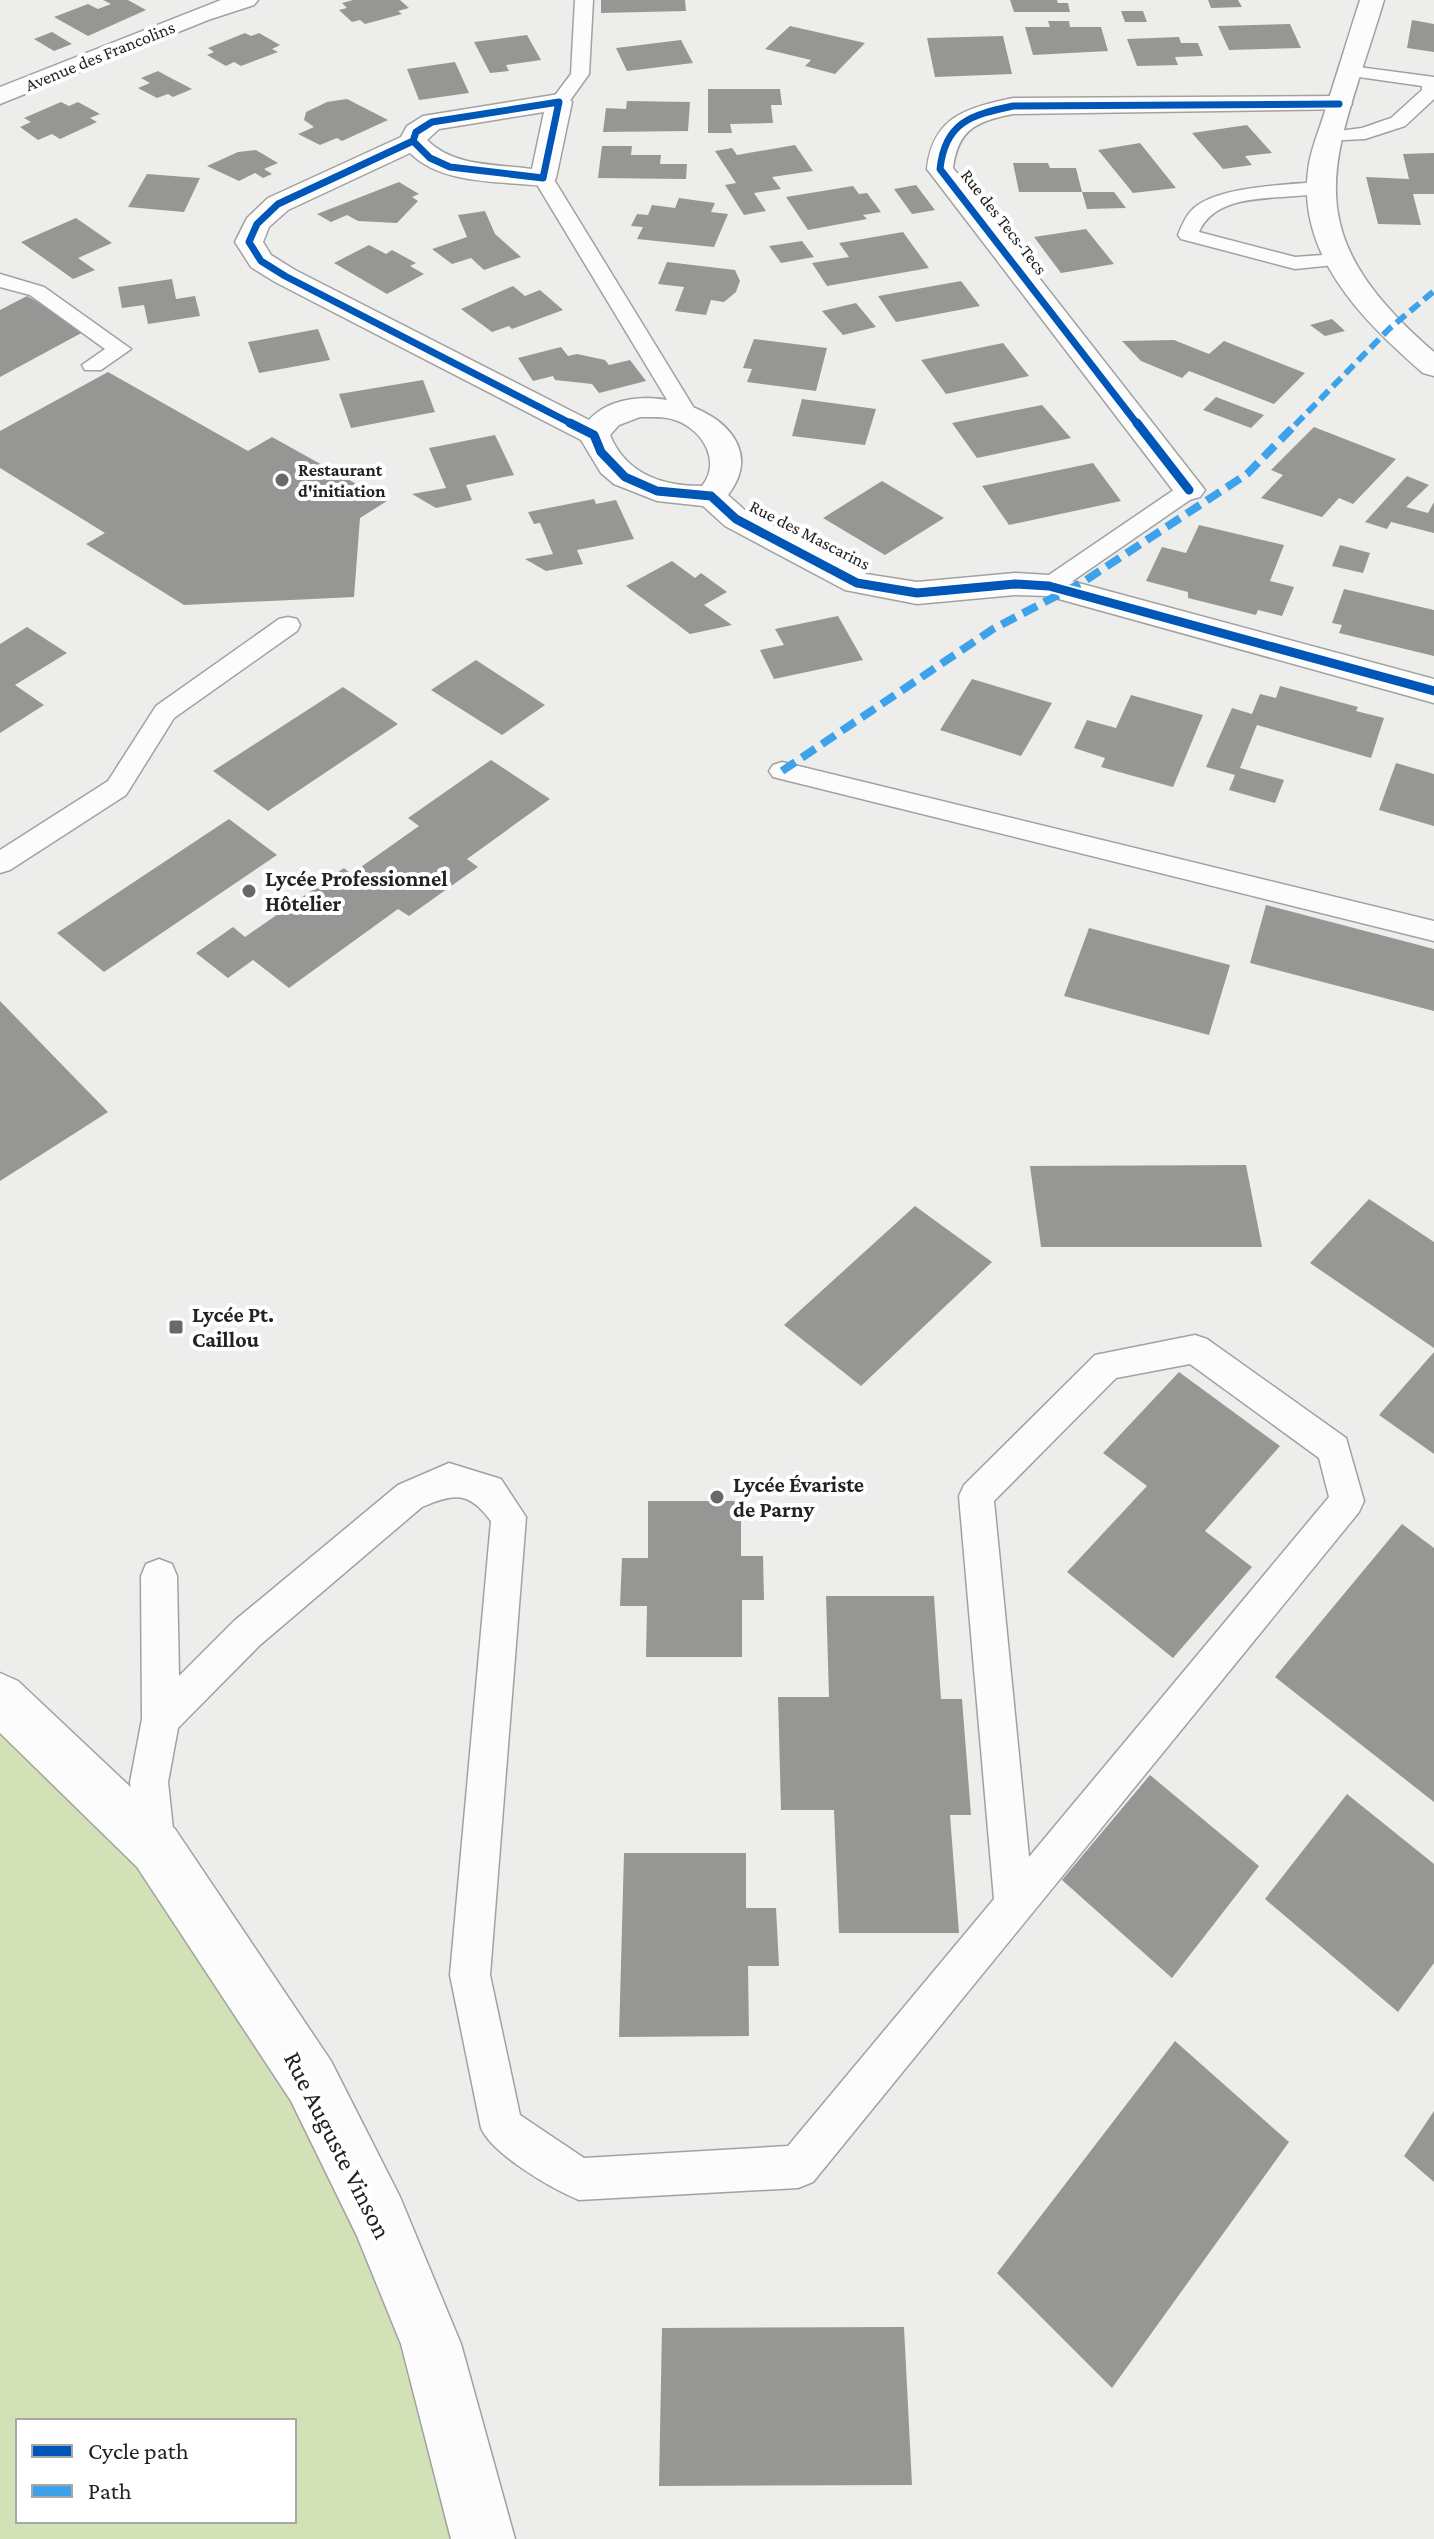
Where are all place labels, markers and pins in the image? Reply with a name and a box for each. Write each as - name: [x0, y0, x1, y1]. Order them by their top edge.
- place label: Restaurant d'initiation: [298, 460, 386, 501]
- marker: Restaurant d'initiation: [273, 471, 291, 489]
- place label: Lycée Professionnel Hôtelier: [265, 866, 448, 916]
- marker: Lycée Professionnel Hôtelier: [240, 882, 258, 900]
- place label: Lycée Pt. Caillou: [192, 1302, 274, 1352]
- marker: Lycée Pt. Caillou: [167, 1318, 185, 1336]
- place label: Lycée Évariste de Parny: [733, 1472, 864, 1522]
- marker: Lycée Évariste de Parny: [708, 1488, 726, 1506]

